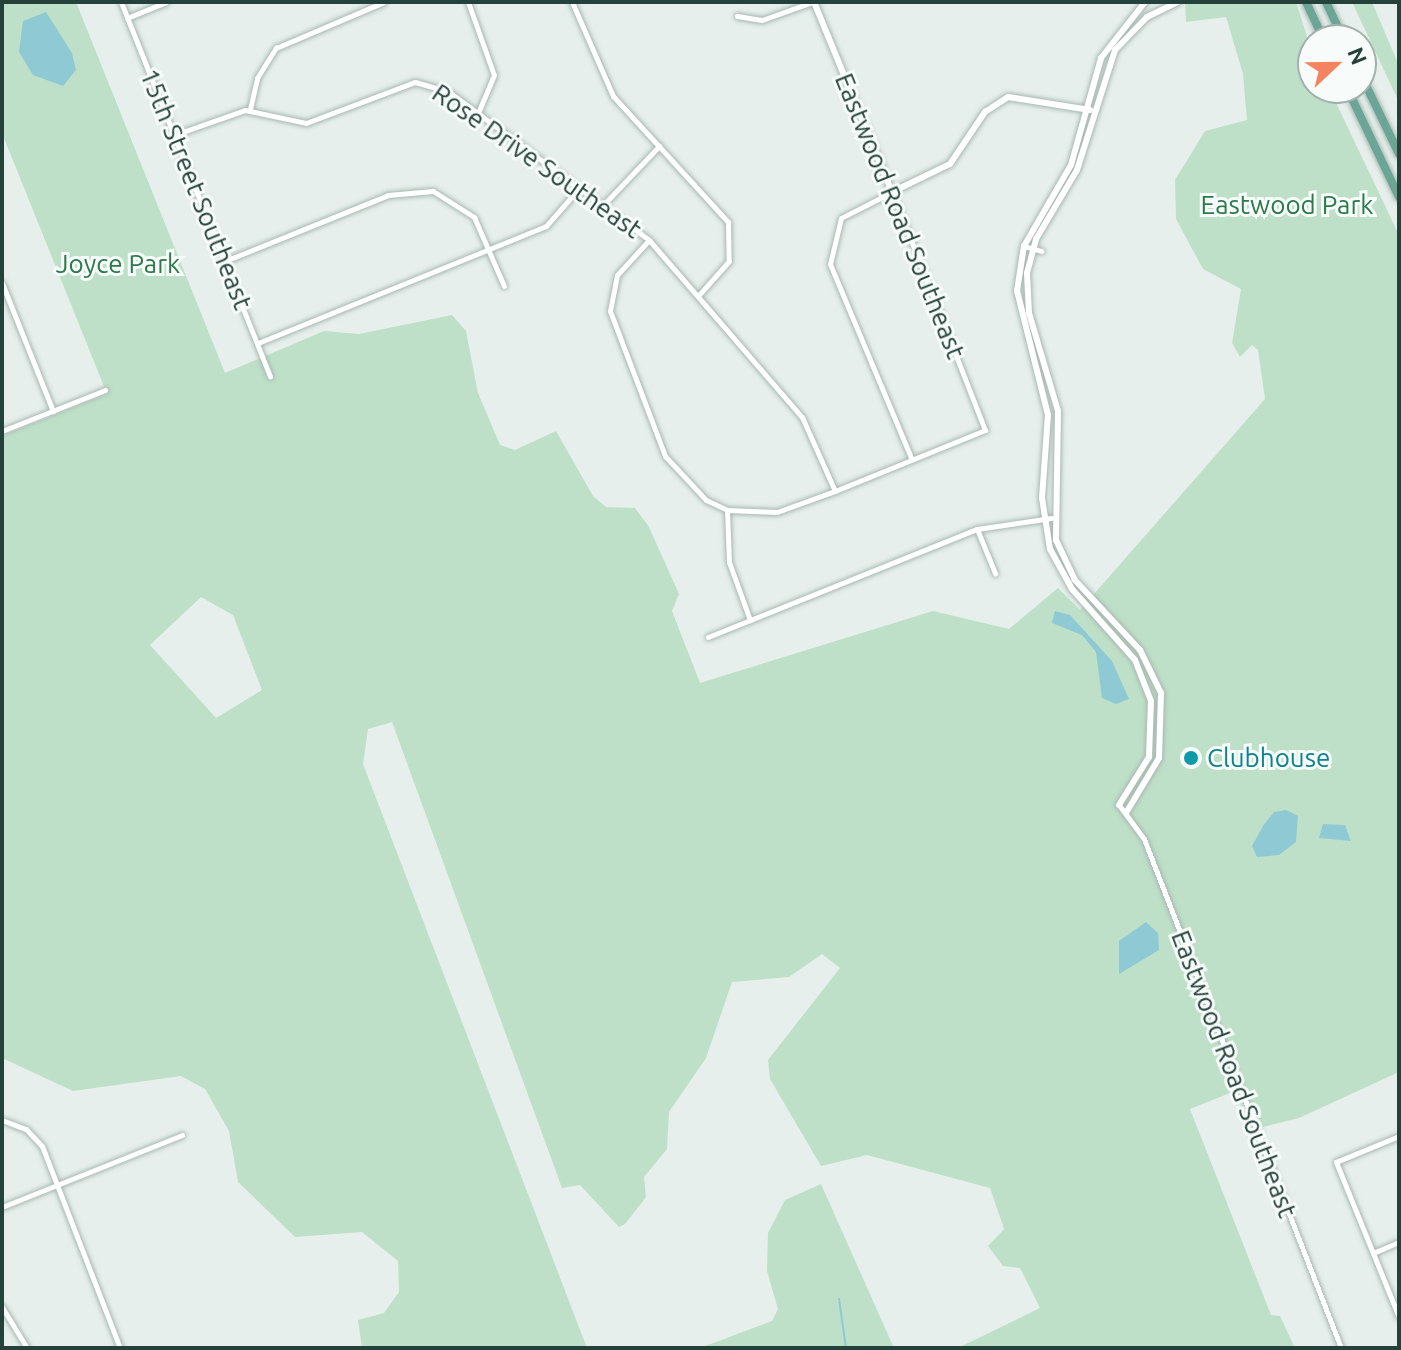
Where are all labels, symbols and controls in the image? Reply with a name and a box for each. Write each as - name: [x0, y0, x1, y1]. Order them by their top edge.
- north arrow: [1297, 24, 1377, 104]
- text: N: [1343, 43, 1373, 68]
- street label: 15th Street Southeast: [133, 64, 259, 314]
- street label: Eastwood Road Southeast: [828, 69, 972, 363]
- street label: Rose Drive Southeast: [426, 77, 648, 245]
- park label: Eastwood Park: [1201, 189, 1373, 221]
- park label: Joyce Park: [56, 248, 180, 280]
- place label: Clubhouse: [1207, 742, 1330, 774]
- marker: Clubhouse: [1182, 749, 1200, 767]
- street label: Eastwood Road Southeast: [1165, 926, 1303, 1222]

